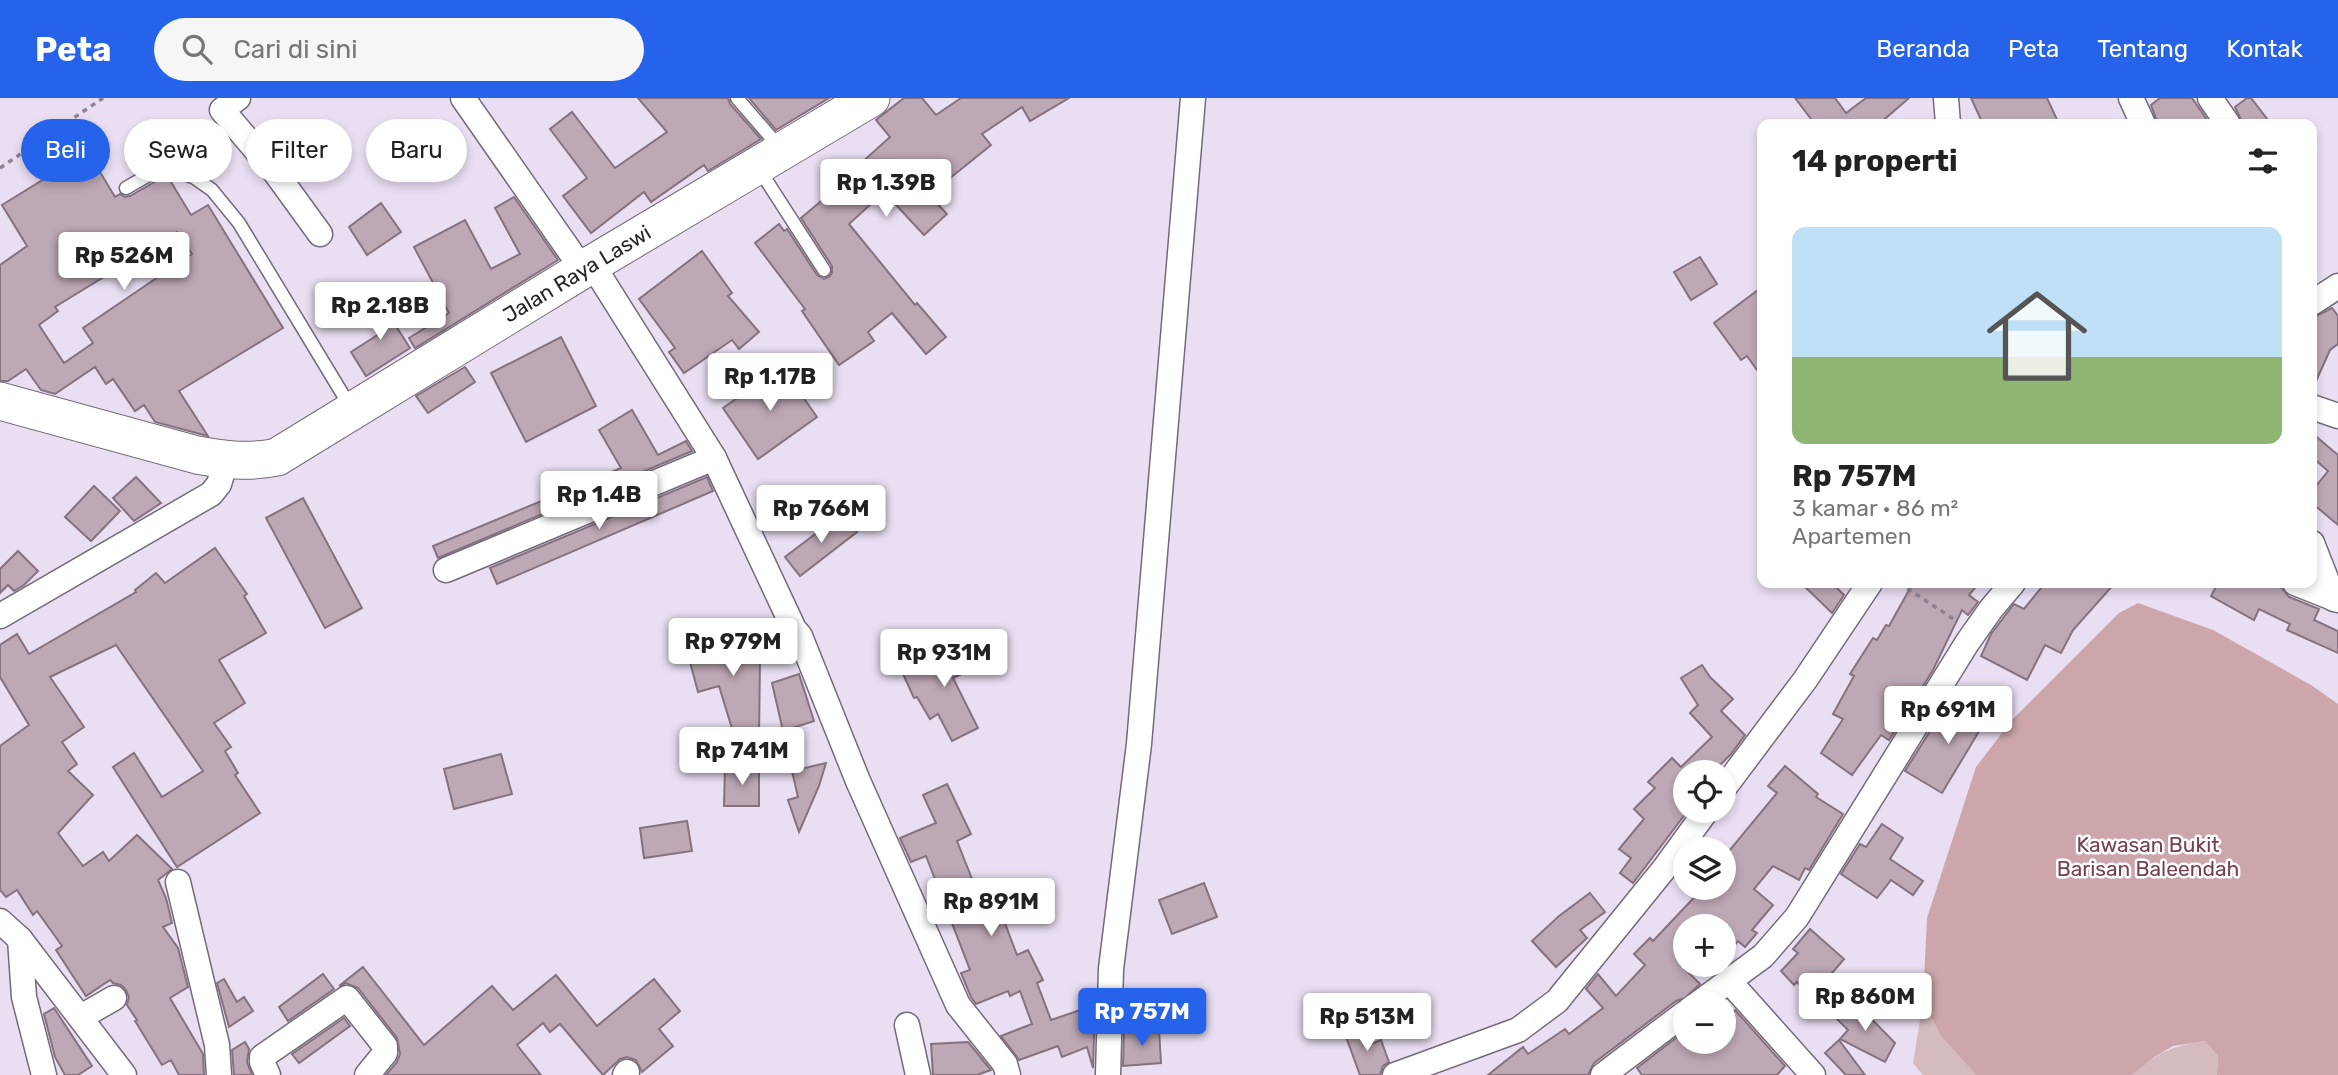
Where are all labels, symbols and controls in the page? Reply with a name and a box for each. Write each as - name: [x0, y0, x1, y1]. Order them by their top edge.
- search box: [154, 18, 644, 81]
- text: Peta: [35, 30, 112, 69]
- icon: search: [178, 30, 216, 68]
- text: Cari di sini: [234, 34, 357, 65]
- text: Beranda: [1876, 35, 1970, 63]
- text: Peta: [2008, 35, 2059, 63]
- text: Tentang: [2097, 35, 2188, 63]
- text: Kontak: [2226, 35, 2303, 63]
- chip: Beli: [21, 119, 110, 182]
- chip: Sewa: [124, 119, 232, 182]
- chip: Filter: [246, 119, 352, 182]
- chip: Baru: [366, 119, 467, 182]
- icon: filters: [2244, 142, 2282, 180]
- text: 14 properti: [1792, 143, 1958, 179]
- pin: Rp 1.39B: [814, 159, 958, 219]
- text: Rp 1.39B: [836, 168, 936, 196]
- street label: Jalan Raya Laswi: [498, 220, 655, 328]
- pin: Rp 526M: [59, 232, 189, 292]
- text: Rp 526M: [74, 241, 174, 269]
- icon: home: [1974, 273, 2100, 399]
- pin: Rp 2.18B: [308, 282, 452, 342]
- text: Rp 2.18B: [331, 291, 429, 319]
- pin: Rp 1.17B: [698, 354, 842, 413]
- text: Rp 1.17B: [724, 362, 816, 390]
- text: Rp 757M: [1792, 458, 1917, 494]
- pin: Rp 1.4B: [534, 472, 664, 531]
- text: Rp 1.4B: [556, 480, 642, 508]
- pin: Rp 766M: [756, 486, 886, 545]
- text: Rp 766M: [773, 494, 869, 522]
- text: 3 kamar · 86 m²: [1792, 494, 1958, 522]
- text: Apartemen: [1792, 522, 1912, 550]
- pin: Rp 979M: [668, 618, 798, 678]
- text: Rp 979M: [684, 627, 782, 655]
- pin: Rp 931M: [879, 630, 1009, 689]
- text: Rp 931M: [896, 638, 992, 666]
- pin: Rp 691M: [1883, 686, 2013, 746]
- text: Rp 691M: [1900, 695, 1996, 723]
- pin: Rp 741M: [677, 728, 807, 787]
- text: Rp 741M: [695, 736, 789, 764]
- map controls: [1673, 760, 1736, 1054]
- button: locate: [1673, 760, 1736, 823]
- park label: Kawasan Bukit Barisan Baleendah: [2057, 832, 2239, 881]
- button: layers: [1673, 837, 1736, 900]
- pin: Rp 891M: [926, 878, 1056, 938]
- text: Rp 891M: [943, 887, 1039, 915]
- button: +: [1673, 914, 1736, 977]
- pin: Rp 860M: [1800, 974, 1930, 1033]
- text: Rp 860M: [1815, 982, 1915, 1010]
- pin: Rp 757M: [1077, 988, 1207, 1048]
- button: −: [1673, 991, 1736, 1054]
- pin: Rp 513M: [1302, 993, 1432, 1053]
- text: Rp 757M: [1094, 997, 1190, 1025]
- text: Rp 513M: [1319, 1002, 1415, 1030]

